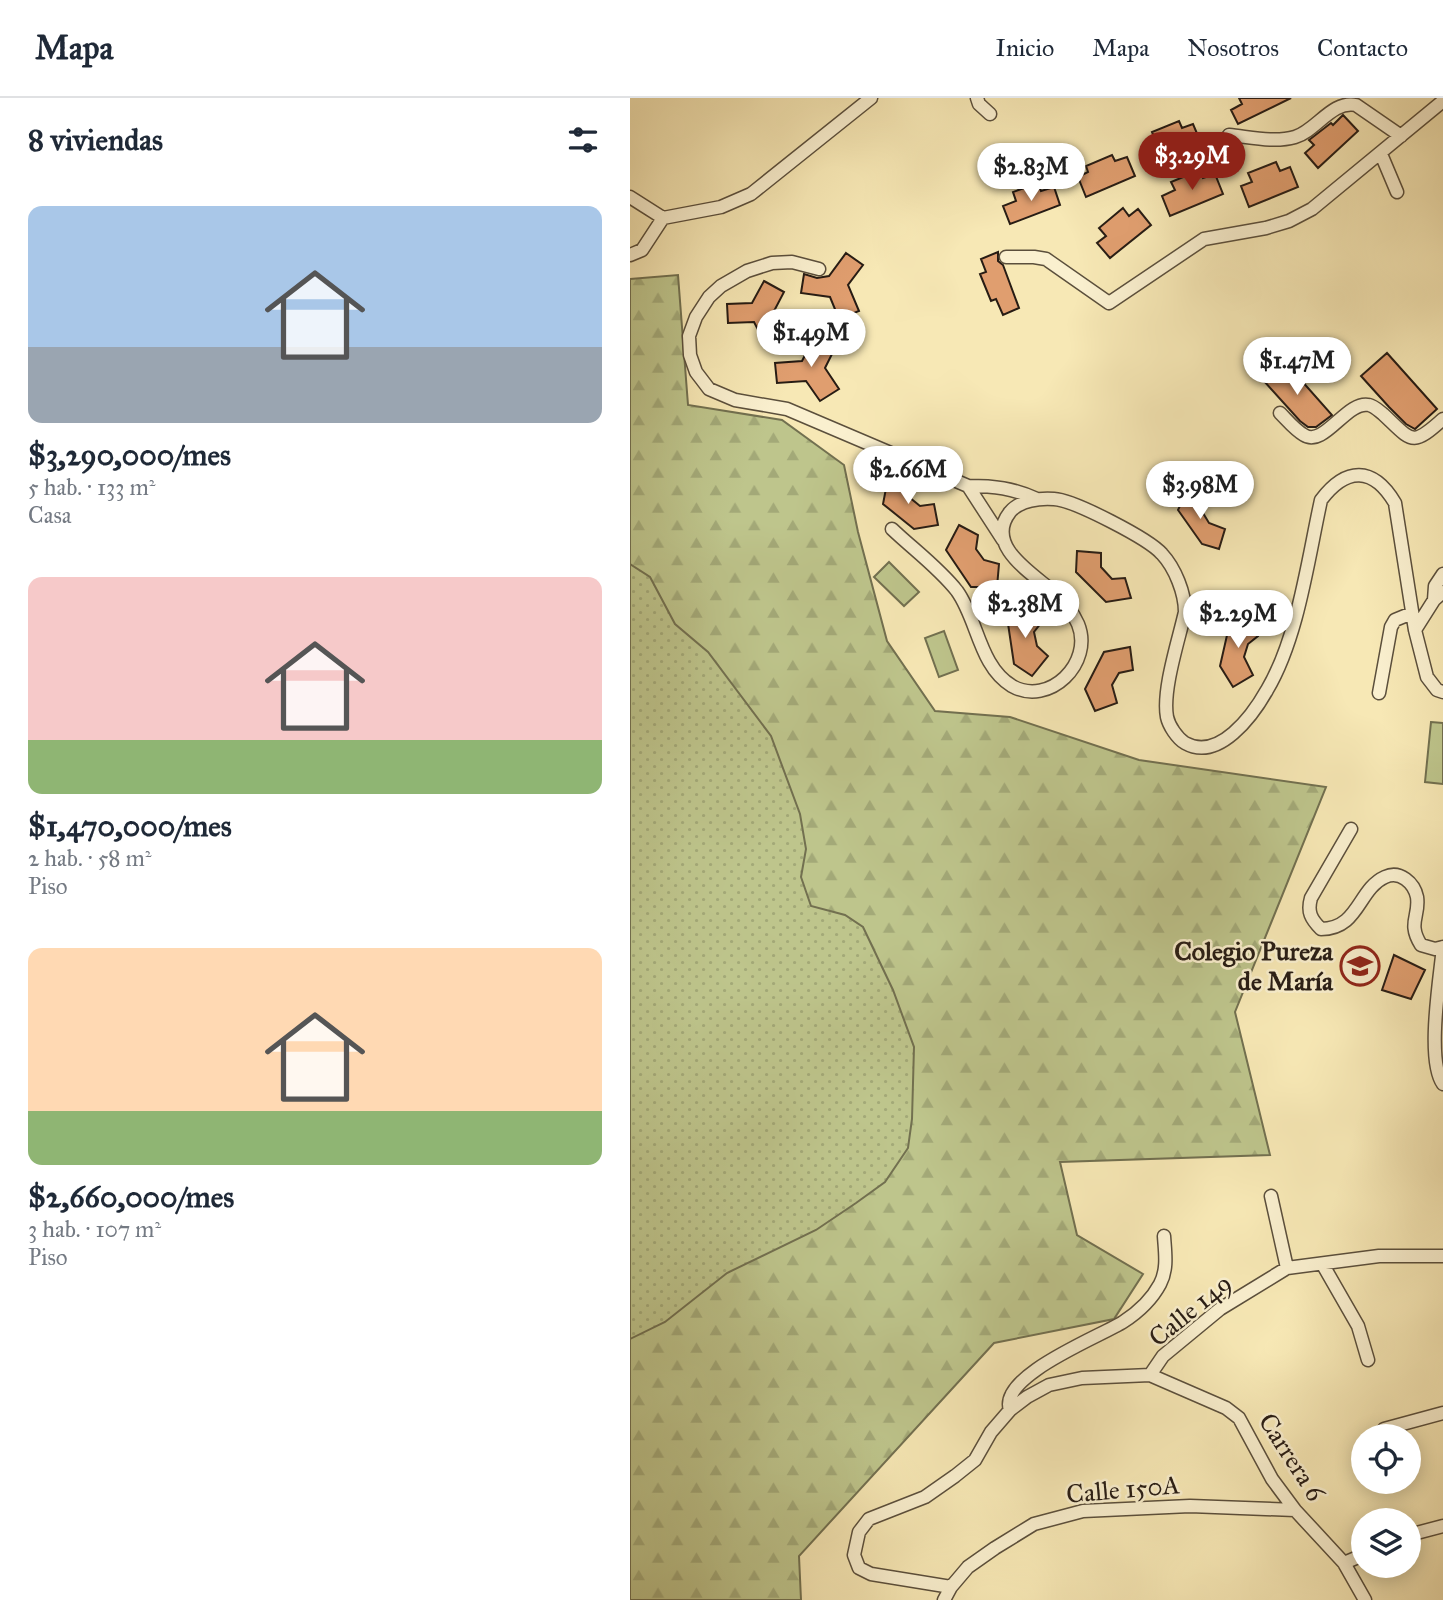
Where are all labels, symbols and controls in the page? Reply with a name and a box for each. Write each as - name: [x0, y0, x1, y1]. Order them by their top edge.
- text: Mapa: [35, 28, 113, 68]
- text: Inicio: [996, 33, 1054, 63]
- text: Mapa: [1092, 33, 1149, 63]
- text: Nosotros: [1187, 33, 1279, 63]
- text: Contacto: [1317, 33, 1408, 63]
- icon: filters: [564, 121, 602, 159]
- text: 8 viviendas: [28, 122, 163, 158]
- pin: $3.29M: [1135, 132, 1249, 192]
- text: $3.29M: [1154, 141, 1230, 169]
- pin: $2.83M: [974, 144, 1088, 203]
- text: $2.83M: [993, 152, 1069, 180]
- icon: home: [252, 252, 378, 378]
- pin: $1.49M: [754, 310, 868, 369]
- text: $1.49M: [773, 318, 849, 346]
- pin: $1.47M: [1240, 338, 1354, 397]
- text: $1.47M: [1259, 346, 1335, 374]
- text: $3,290,000/mes: [28, 437, 231, 473]
- pin: $2.66M: [851, 446, 965, 506]
- text: $2.66M: [869, 455, 947, 483]
- pin: $3.98M: [1143, 462, 1257, 521]
- text: $3.98M: [1162, 470, 1238, 498]
- text: 5 hab. · 133 m²: [28, 473, 155, 501]
- text: Casa: [28, 501, 72, 529]
- pin: $2.38M: [968, 580, 1082, 640]
- text: $2.38M: [987, 589, 1063, 617]
- pin: $2.29M: [1181, 590, 1295, 650]
- text: $2.29M: [1199, 599, 1277, 627]
- icon: home: [252, 623, 378, 749]
- text: $1,470,000/mes: [28, 808, 232, 844]
- text: 2 hab. · 58 m²: [28, 844, 152, 872]
- text: Piso: [28, 872, 68, 900]
- place label: Colegio Pureza de María: [1174, 935, 1334, 997]
- school or university icon: Colegio Pureza de María: [1339, 945, 1381, 987]
- icon: home: [252, 994, 378, 1120]
- text: $2,660,000/mes: [28, 1179, 234, 1215]
- text: 3 hab. · 107 m²: [28, 1215, 161, 1243]
- text: Piso: [28, 1243, 68, 1271]
- street label: Calle 149: [1142, 1267, 1238, 1353]
- street label: Carrera 6: [1252, 1407, 1333, 1508]
- map controls: [1351, 1424, 1421, 1578]
- button: locate: [1351, 1424, 1421, 1494]
- street label: Calle 150A: [1065, 1468, 1182, 1510]
- button: layers: [1351, 1508, 1421, 1578]

